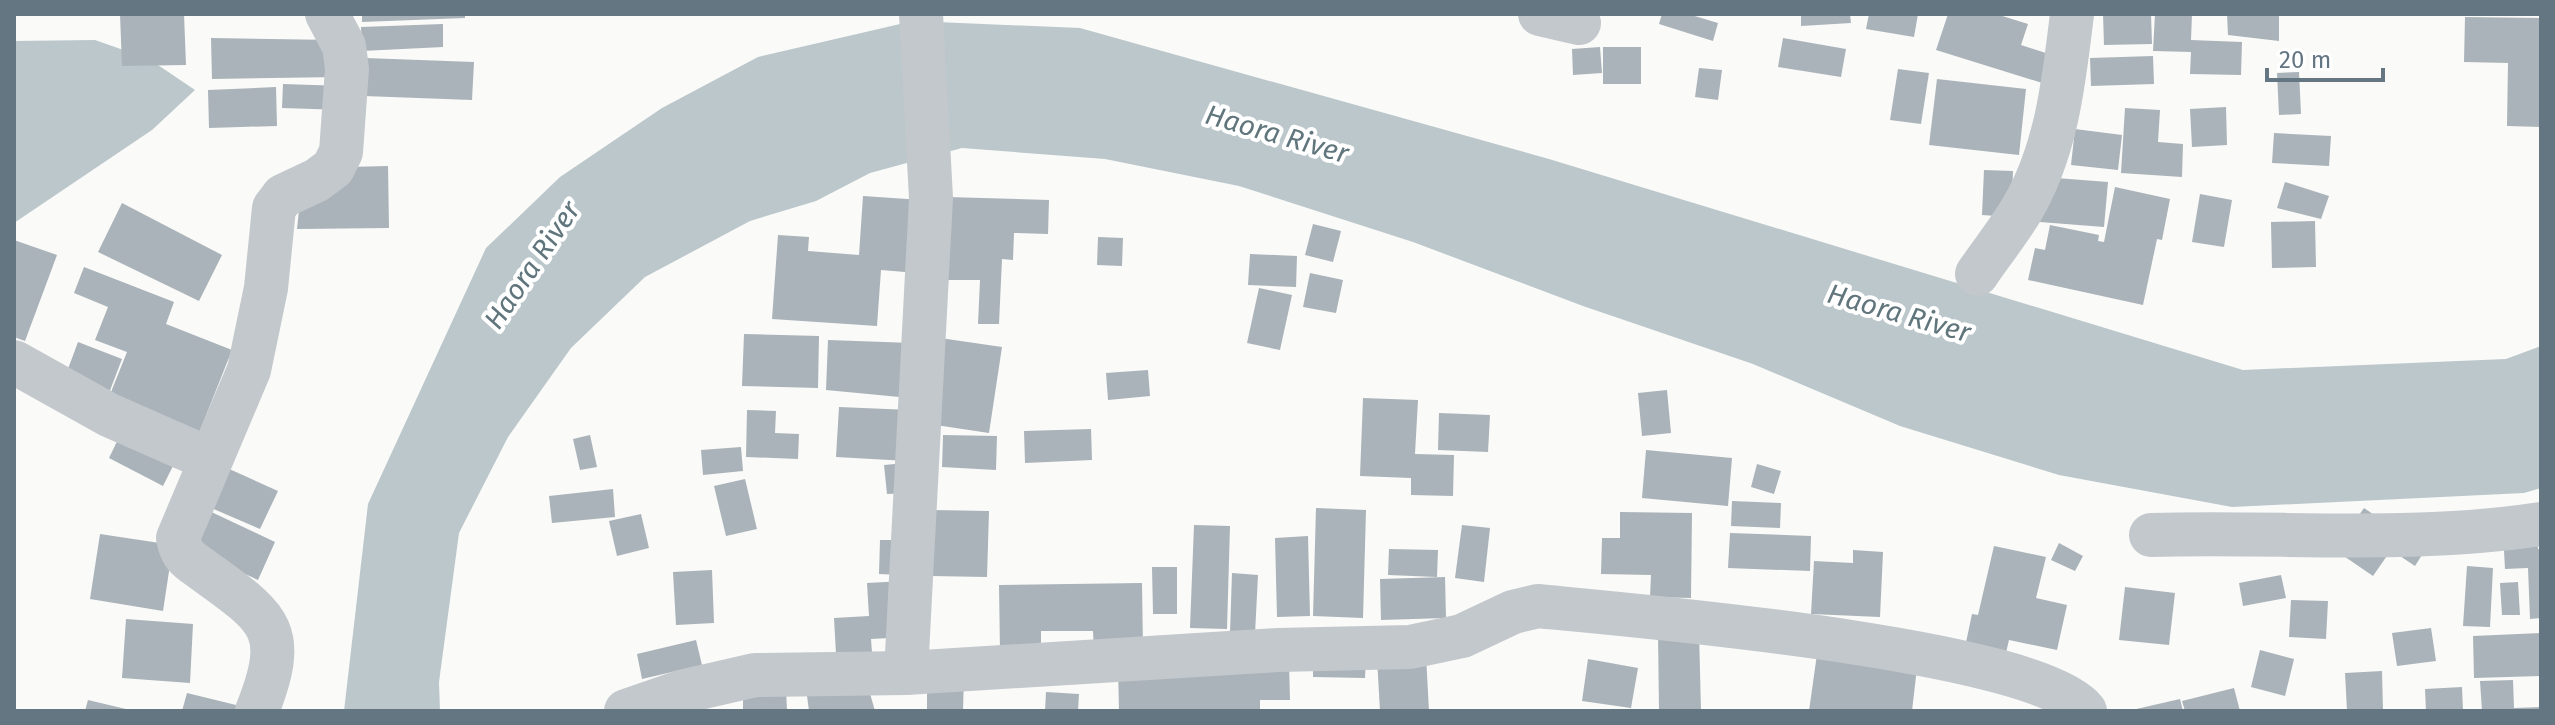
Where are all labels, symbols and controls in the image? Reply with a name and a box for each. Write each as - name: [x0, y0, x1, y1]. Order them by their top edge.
- scale bar: [2267, 32, 2383, 82]
- text: 20 m: [2279, 46, 2331, 74]
- water label: Haora River: [1202, 98, 1354, 171]
- water label: Haora River: [477, 194, 588, 335]
- water label: Haora River: [1824, 277, 1976, 350]

